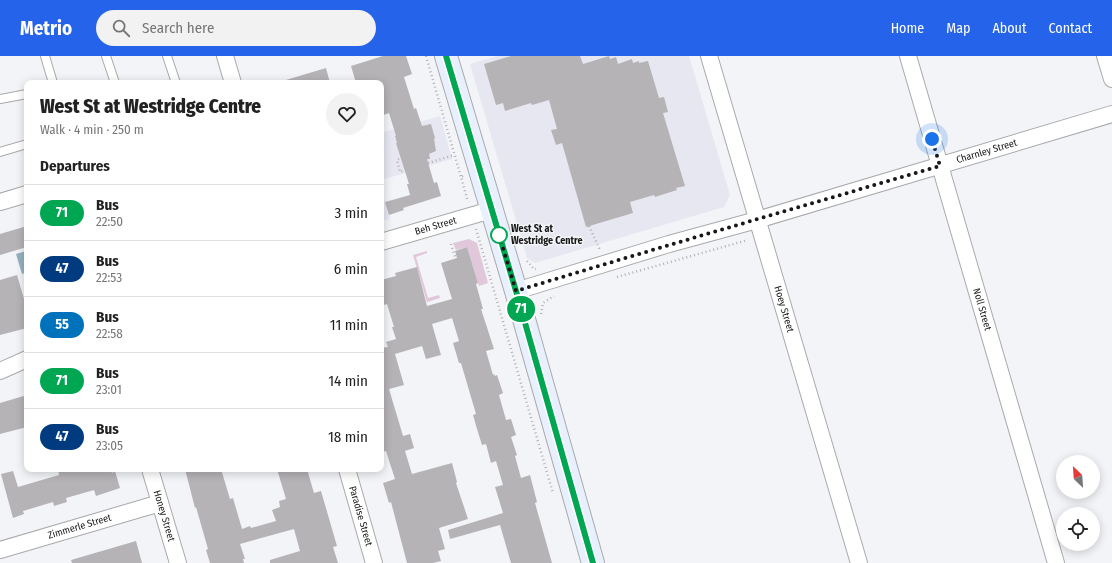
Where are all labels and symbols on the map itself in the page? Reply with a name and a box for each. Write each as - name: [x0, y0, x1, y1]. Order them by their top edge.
- your location: [922, 129, 942, 149]
- street label: Charnley Street: [955, 136, 1019, 166]
- street label: Beh Street: [414, 214, 459, 238]
- place label: West St at Westridge Centre: [511, 223, 583, 247]
- marker: West St at Westridge Centre: [490, 226, 508, 244]
- street label: Hoey Street: [771, 285, 797, 334]
- street label: Noll Street: [970, 287, 994, 333]
- line badge: 71: [503, 296, 539, 322]
- north arrow: [1056, 455, 1100, 499]
- street label: Paradise Street: [346, 485, 375, 548]
- street label: Honey Street: [151, 489, 178, 544]
- street label: Zimmerle Street: [46, 511, 114, 542]

